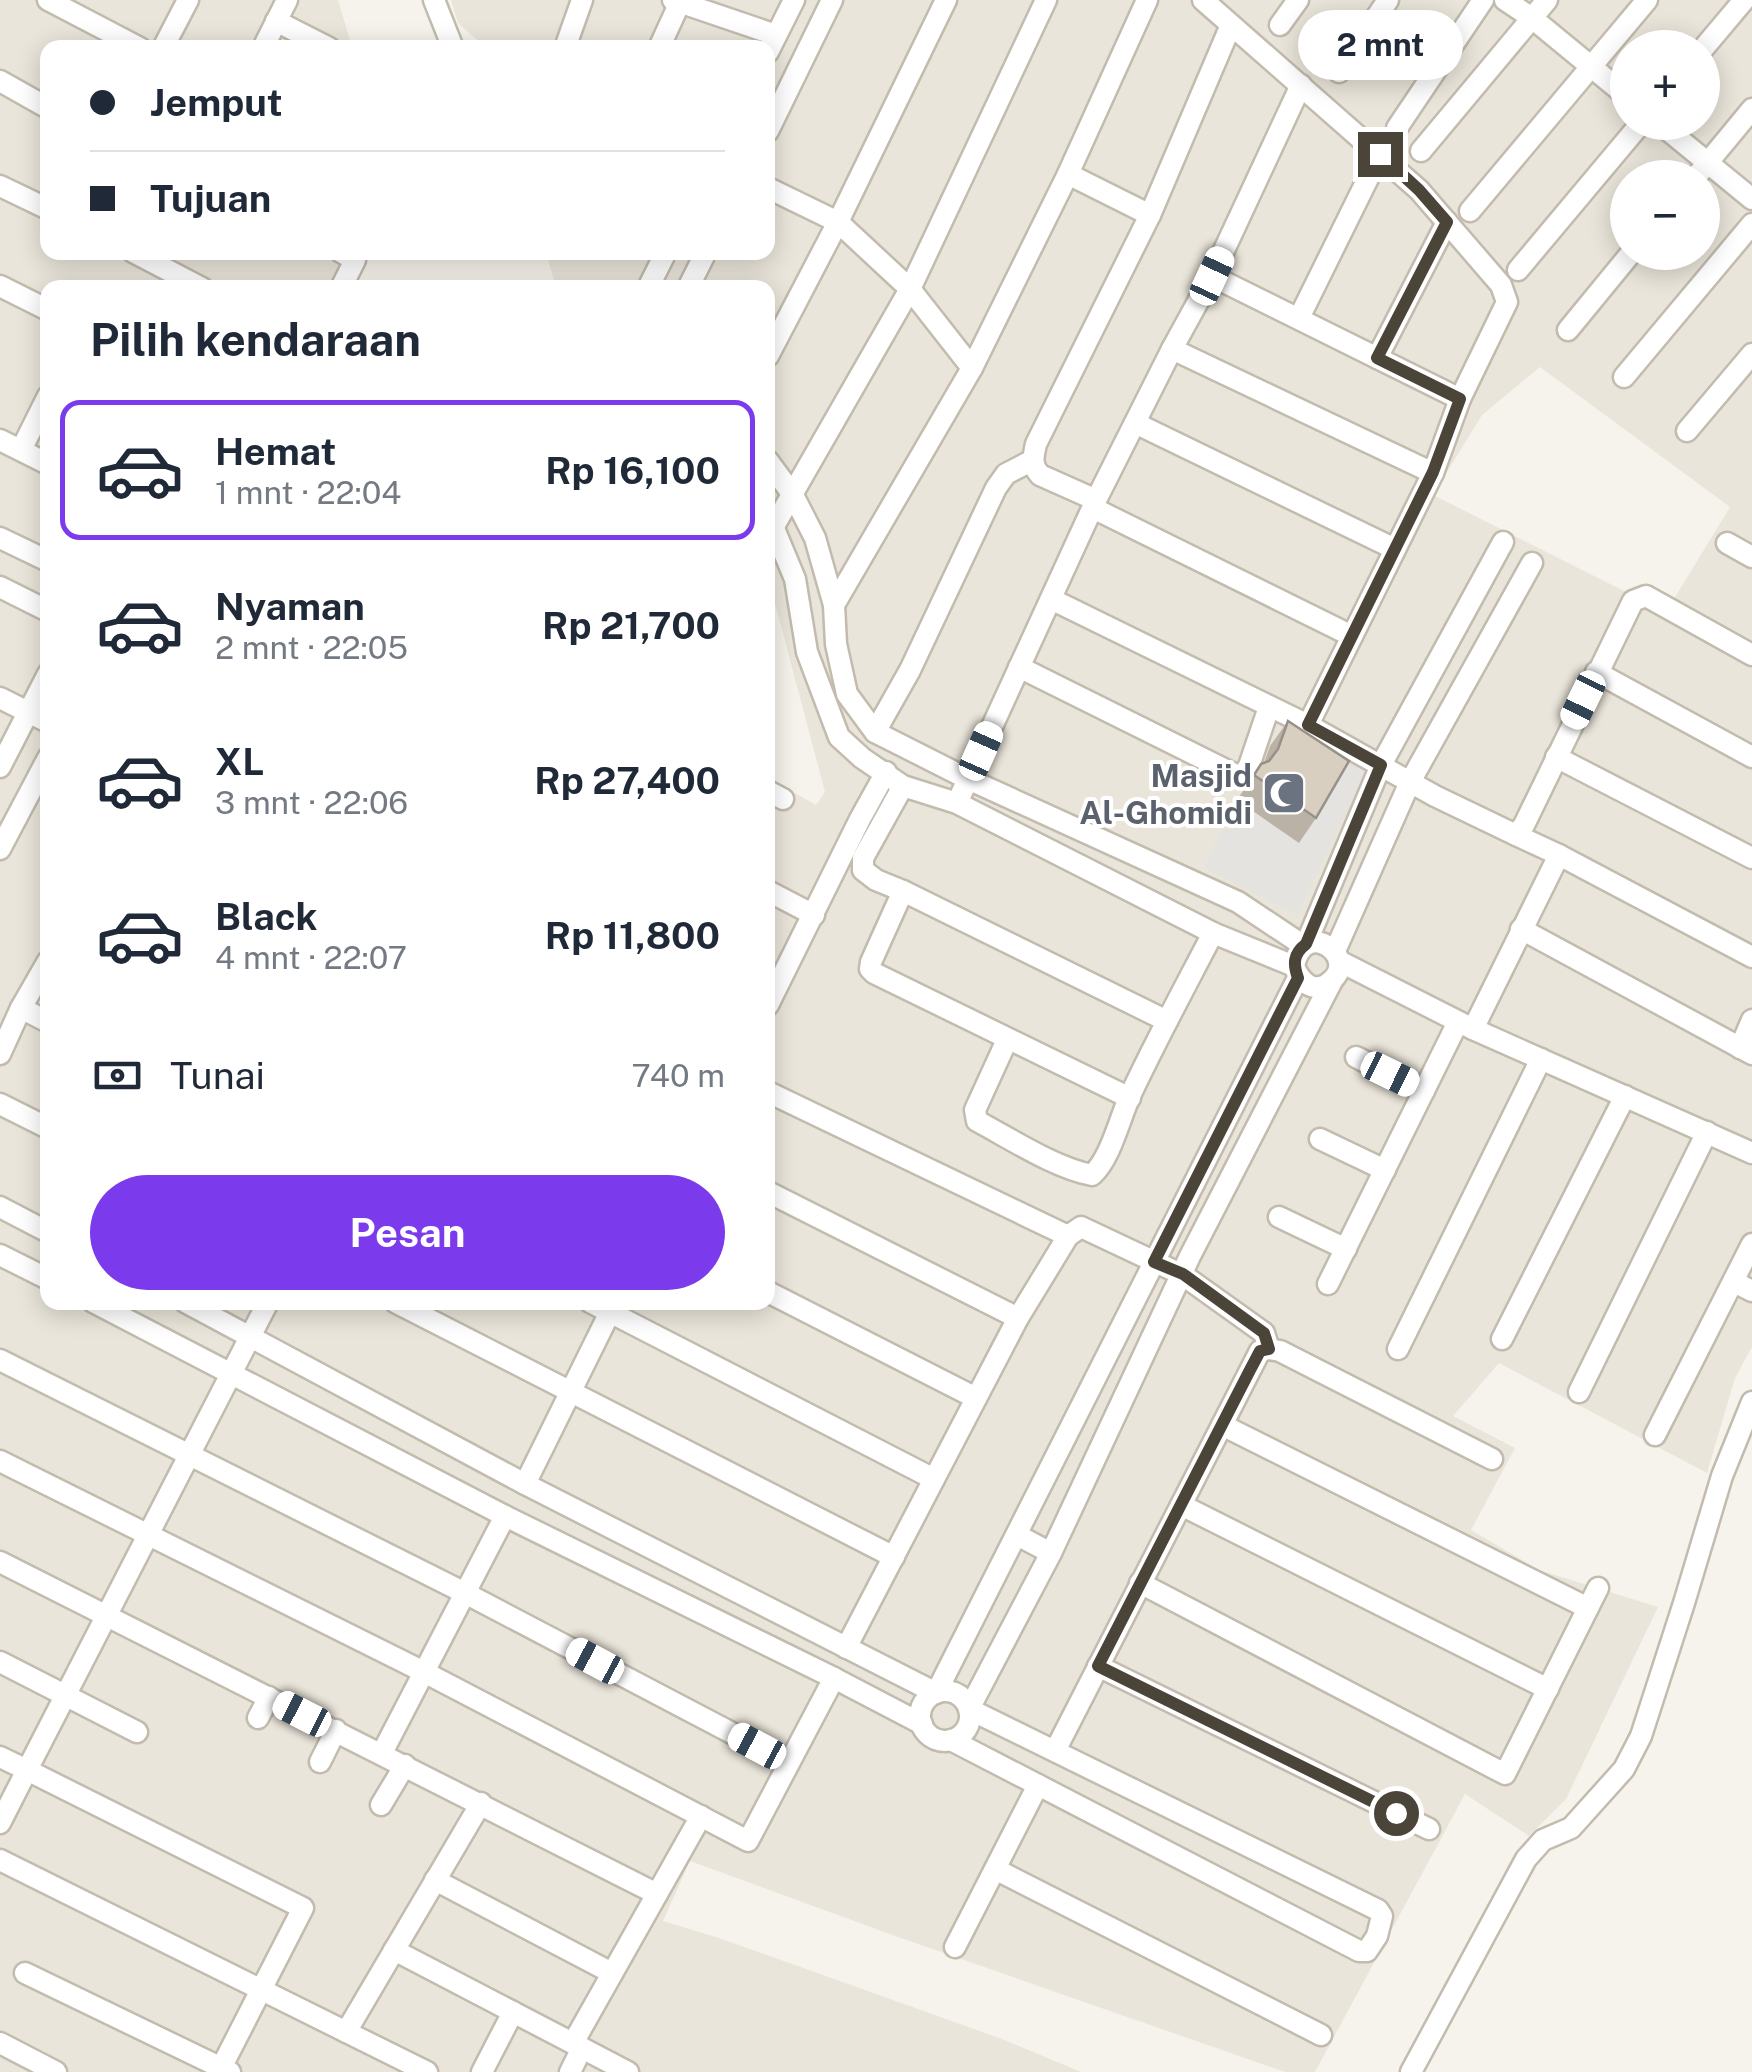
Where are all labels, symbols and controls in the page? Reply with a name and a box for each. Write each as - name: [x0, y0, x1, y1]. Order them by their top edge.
- callout: 2 mnt: [1298, 9, 1462, 79]
- text: 2 mnt: [1337, 26, 1424, 63]
- map controls: [1610, 30, 1720, 270]
- button: +: [1610, 30, 1720, 140]
- text: Jemput: [150, 80, 283, 125]
- route end: [1358, 132, 1403, 177]
- button: −: [1610, 160, 1720, 270]
- text: Tujuan: [150, 176, 271, 221]
- car: [1186, 242, 1238, 310]
- text: Pilih kendaraan: [90, 313, 421, 366]
- icon: car: [95, 425, 185, 515]
- text: Hemat: [215, 429, 336, 474]
- text: Rp 16,100: [545, 448, 720, 493]
- text: 1 mnt · 22:04: [215, 474, 401, 511]
- icon: car: [95, 580, 185, 670]
- text: Nyaman: [215, 584, 365, 629]
- text: Rp 21,700: [542, 603, 720, 648]
- text: 2 mnt · 22:05: [215, 629, 408, 666]
- car: [1556, 666, 1610, 734]
- car: [955, 717, 1007, 785]
- icon: car: [95, 735, 185, 825]
- text: XL: [215, 739, 264, 784]
- place label: Masjid Al-Ghomidi: [1079, 757, 1252, 831]
- text: Rp 27,400: [534, 758, 720, 803]
- mosque icon: Masjid Al-Ghomidi: [1261, 770, 1307, 816]
- text: 3 mnt · 22:06: [215, 784, 408, 821]
- icon: car: [95, 890, 185, 980]
- text: Black: [215, 894, 318, 939]
- text: Rp 11,800: [545, 913, 720, 958]
- text: 4 mnt · 22:07: [215, 939, 407, 976]
- car: [1356, 1047, 1424, 1101]
- icon: cash: [90, 1048, 145, 1103]
- text: Tunai: [170, 1053, 265, 1098]
- text: 740 m: [631, 1057, 725, 1094]
- button: Pesan: [90, 1175, 725, 1290]
- car: [561, 1634, 629, 1688]
- car: [268, 1687, 336, 1741]
- car: [723, 1719, 791, 1773]
- route start: [1374, 1791, 1419, 1836]

